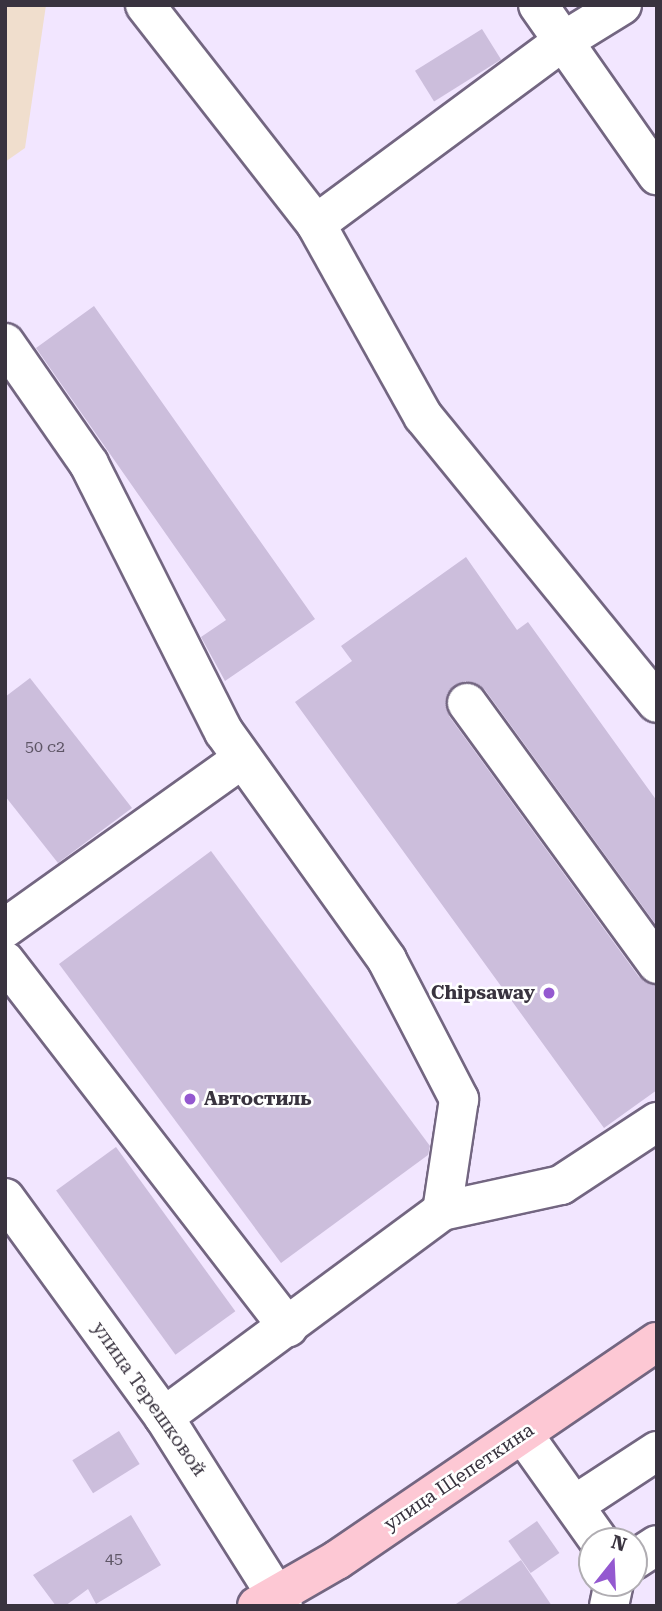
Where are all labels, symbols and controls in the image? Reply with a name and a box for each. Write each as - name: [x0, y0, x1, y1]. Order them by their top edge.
- house number: 50 с2: [25, 737, 65, 757]
- place label: Chipsaway: [431, 982, 535, 1004]
- marker: Chipsaway: [541, 985, 557, 1001]
- place label: Автостиль: [204, 1088, 311, 1110]
- marker: Автостиль: [182, 1091, 198, 1107]
- street label: улица Терешковой: [87, 1317, 211, 1481]
- street label: улица Щепеткина: [380, 1418, 538, 1536]
- north arrow: [578, 1527, 648, 1597]
- text: N: [609, 1530, 630, 1557]
- house number: 45: [105, 1549, 123, 1569]

